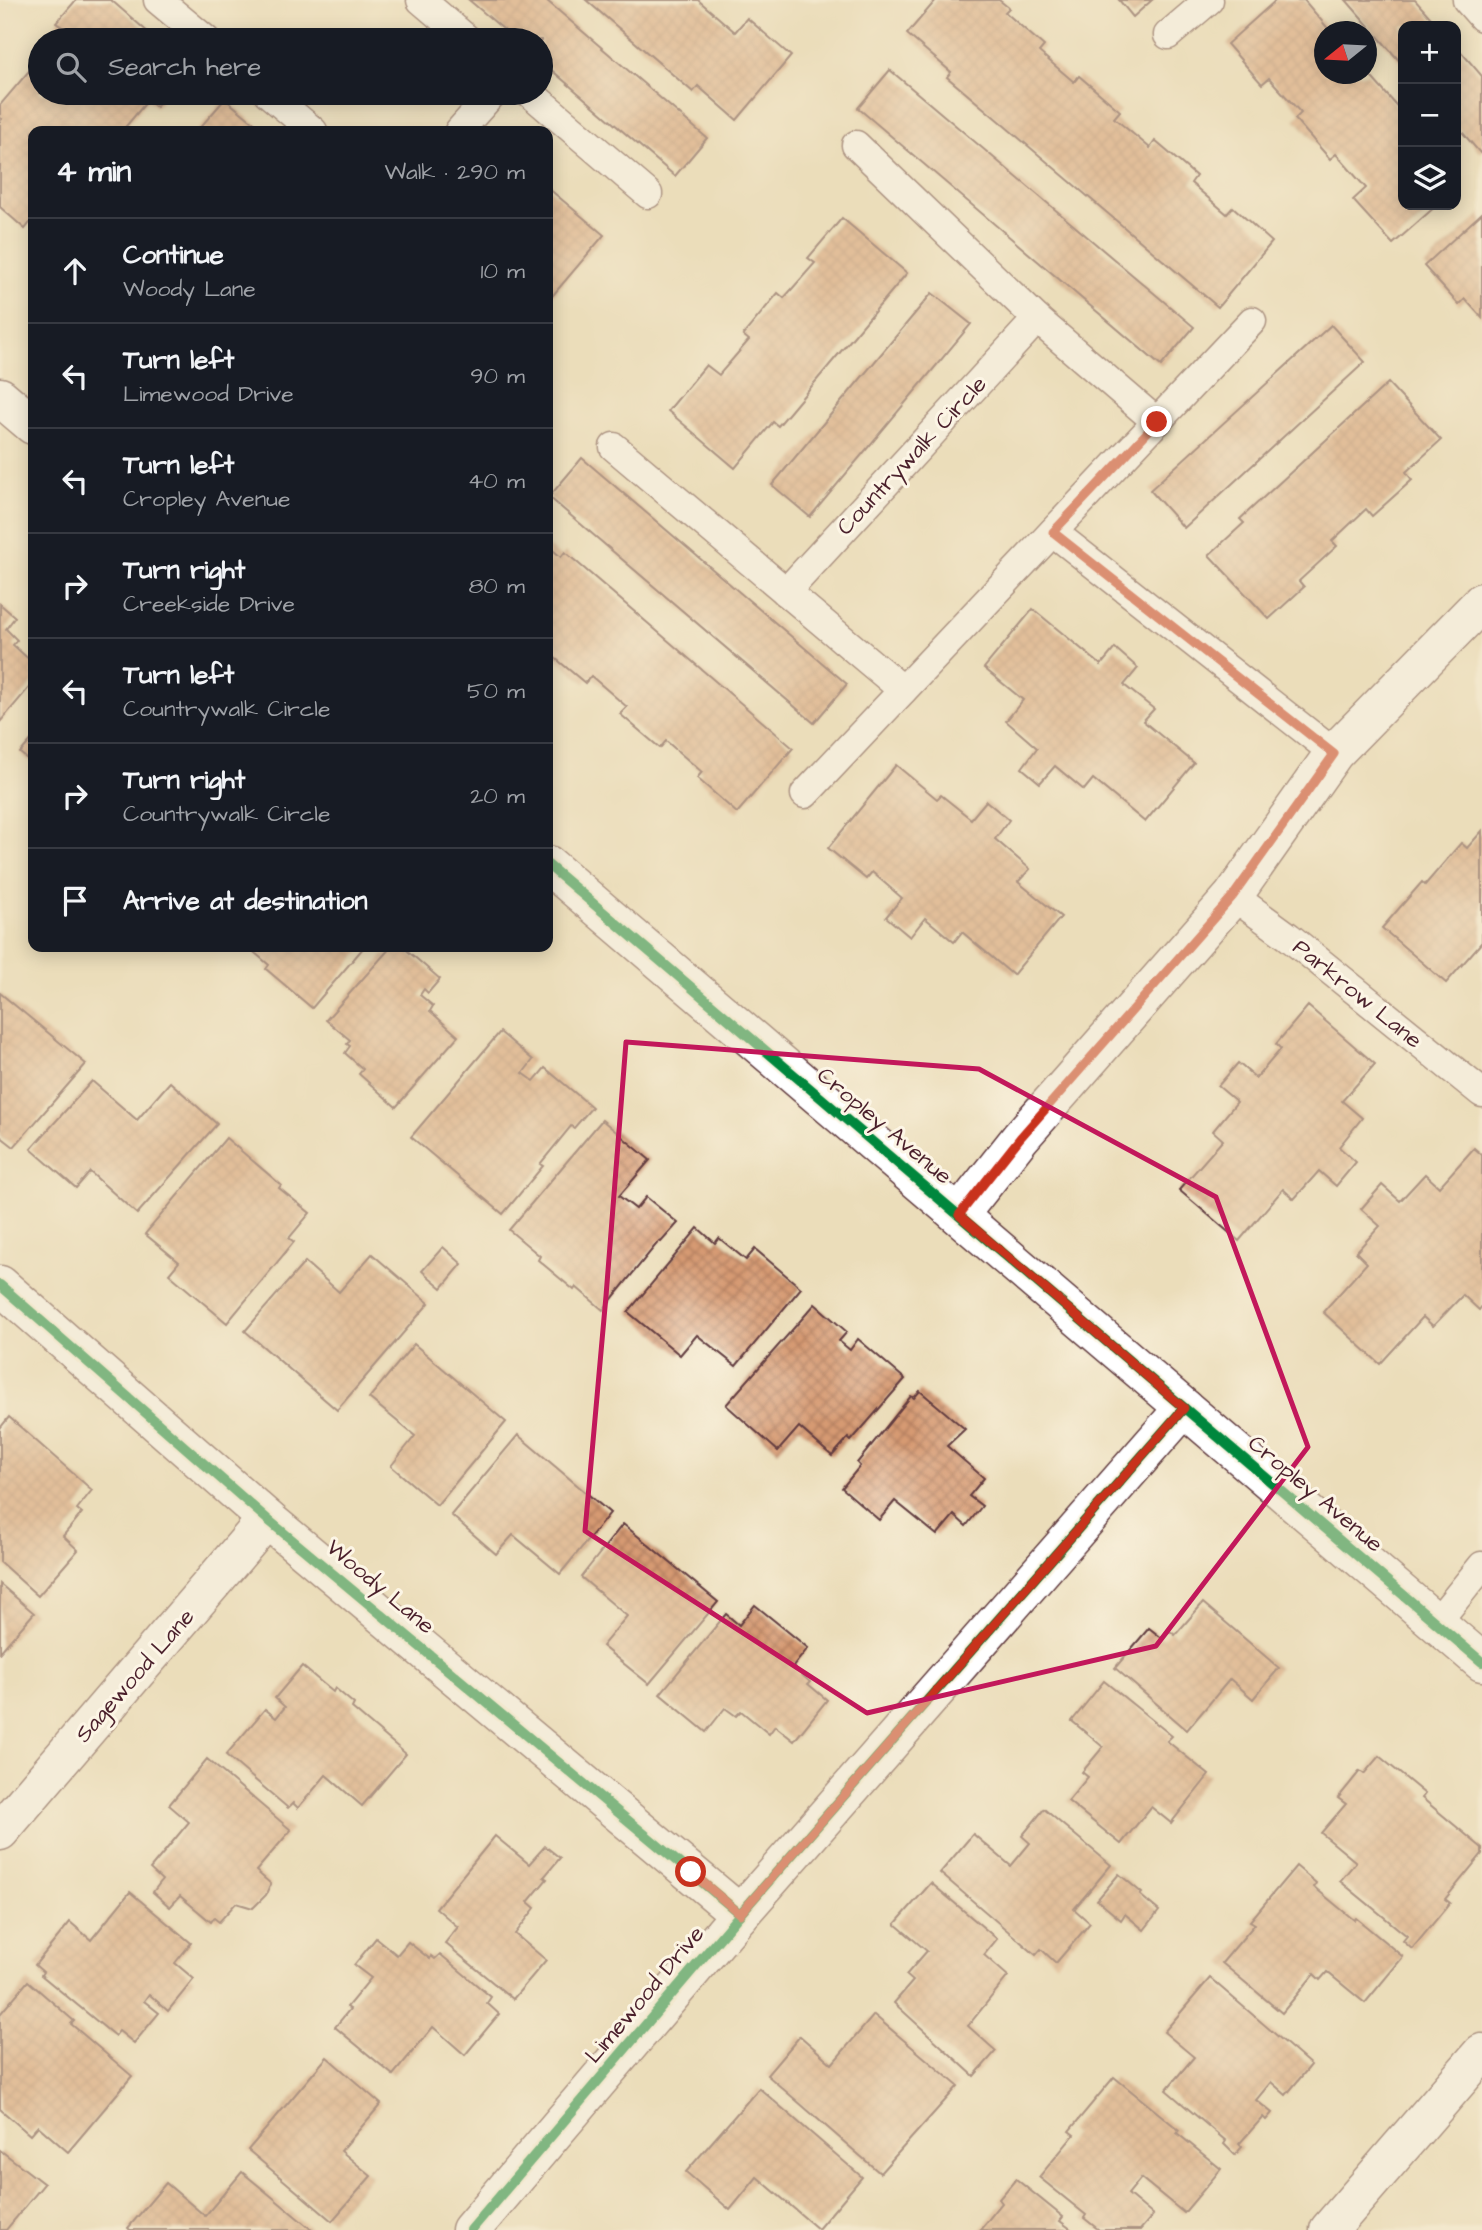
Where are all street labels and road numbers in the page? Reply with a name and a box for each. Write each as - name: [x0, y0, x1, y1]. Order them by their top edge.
- street label: Countrywalk Circle: [829, 369, 995, 543]
- street label: Parkrow Lane: [1286, 932, 1429, 1056]
- street label: Cropley Avenue: [809, 1060, 959, 1193]
- street label: Cropley Avenue: [1240, 1428, 1390, 1561]
- street label: Woody Lane: [319, 1532, 441, 1642]
- street label: Sagewood Lane: [68, 1602, 203, 1750]
- street label: Limewood Drive: [578, 1919, 712, 2070]

